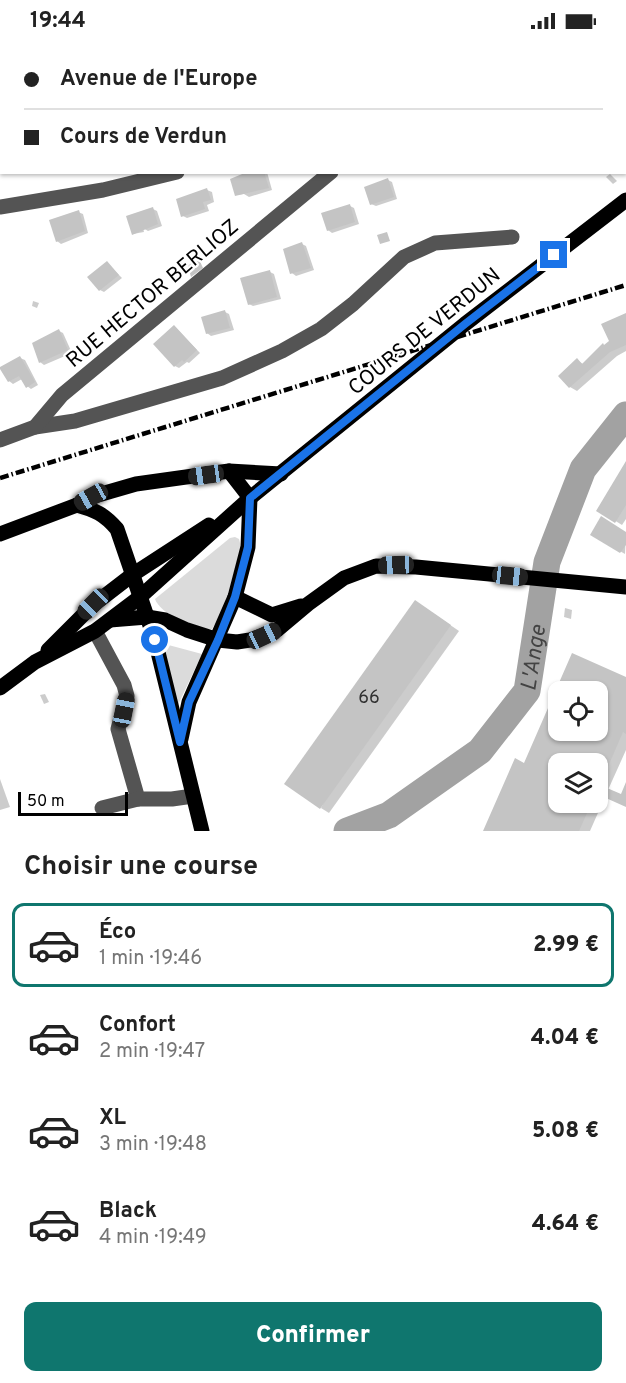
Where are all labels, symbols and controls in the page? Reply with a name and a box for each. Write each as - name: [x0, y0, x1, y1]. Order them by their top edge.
- text: 19:44: [30, 8, 86, 35]
- text: Avenue de l'Europe: [60, 66, 257, 93]
- text: Cours de Verdun: [60, 124, 227, 151]
- street label: RUE HECTOR BERLIOZ: [61, 214, 245, 374]
- route end: [540, 241, 567, 268]
- street label: COURS DE VERDUN: [343, 262, 507, 402]
- car: [187, 464, 225, 486]
- car: [71, 480, 111, 514]
- car: [378, 555, 414, 575]
- car: [491, 565, 529, 587]
- car: [74, 585, 112, 623]
- car: [244, 620, 284, 652]
- water label: L'Ange: [516, 623, 553, 693]
- route start: [141, 626, 168, 653]
- map controls: [548, 681, 608, 813]
- button: locate: [548, 681, 608, 741]
- house number: 66: [358, 687, 380, 710]
- car: [112, 691, 136, 729]
- button: layers: [548, 753, 608, 813]
- scale bar: [18, 789, 128, 816]
- text: 50 m: [27, 792, 65, 812]
- text: Choisir une course: [24, 850, 258, 884]
- icon: car: [27, 918, 81, 972]
- text: Éco: [99, 919, 136, 946]
- text: 2.99 €: [533, 932, 599, 959]
- text: 1 min · 19:46: [99, 946, 202, 972]
- icon: car: [27, 1011, 81, 1065]
- text: Confort: [99, 1012, 176, 1039]
- text: 4.04 €: [531, 1025, 599, 1052]
- text: 2 min · 19:47: [99, 1039, 205, 1065]
- icon: car: [27, 1104, 81, 1158]
- text: XL: [99, 1105, 126, 1132]
- text: 5.08 €: [532, 1118, 599, 1145]
- text: 3 min · 19:48: [99, 1132, 207, 1158]
- icon: car: [27, 1197, 81, 1251]
- text: Black: [99, 1198, 157, 1225]
- text: 4.64 €: [532, 1211, 599, 1238]
- text: 4 min · 19:49: [99, 1225, 207, 1251]
- button: Confirmer: [24, 1302, 602, 1371]

